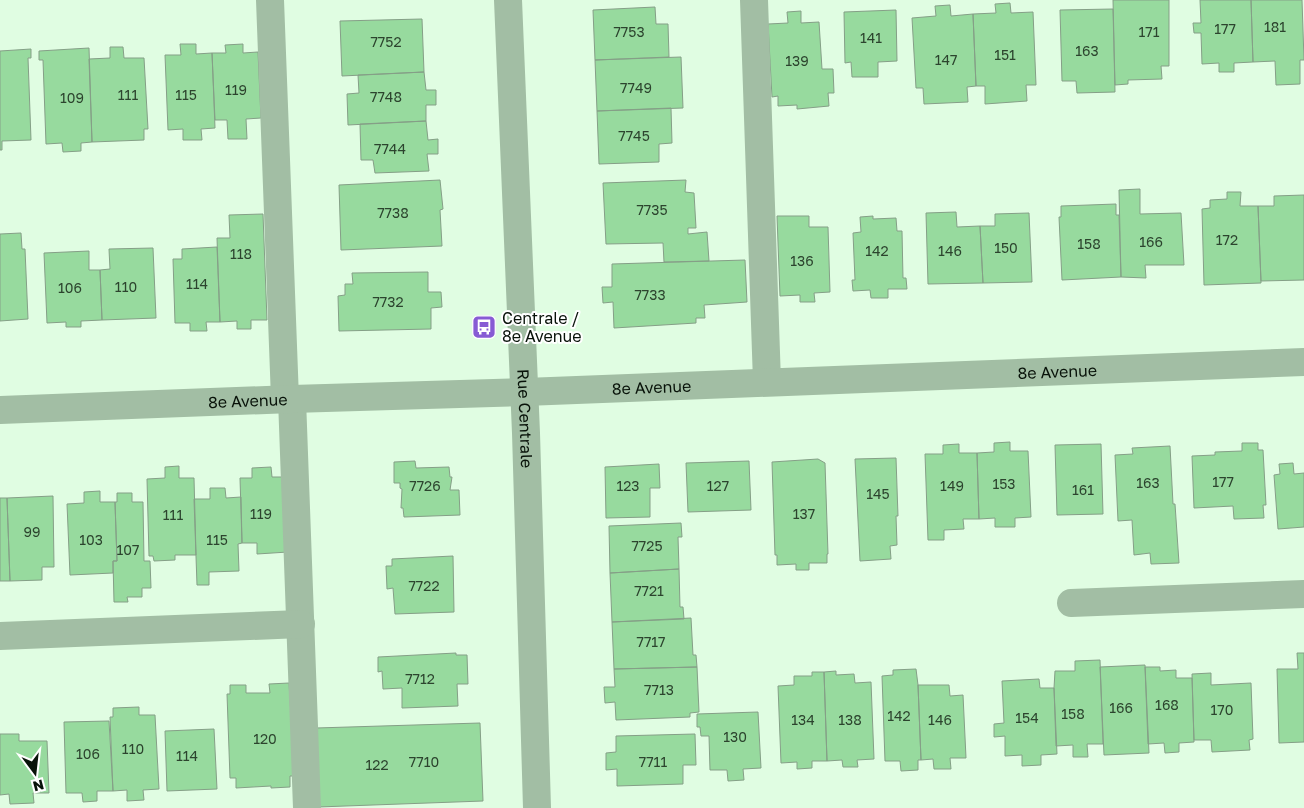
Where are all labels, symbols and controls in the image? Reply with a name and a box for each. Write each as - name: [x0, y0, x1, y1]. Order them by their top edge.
- house number: 181: [1264, 18, 1286, 35]
- house number: 177: [1214, 20, 1236, 37]
- house number: 7753: [613, 23, 645, 40]
- house number: 171: [1139, 23, 1160, 40]
- house number: 141: [860, 29, 882, 46]
- house number: 7752: [370, 33, 402, 50]
- house number: 163: [1075, 42, 1099, 59]
- house number: 151: [994, 46, 1016, 63]
- house number: 147: [935, 51, 957, 68]
- house number: 139: [785, 52, 809, 69]
- house number: 7749: [620, 79, 652, 96]
- house number: 119: [225, 81, 247, 98]
- house number: 111: [118, 86, 138, 103]
- house number: 115: [175, 86, 197, 103]
- house number: 7748: [370, 88, 402, 105]
- house number: 109: [60, 89, 84, 106]
- house number: 7745: [618, 127, 650, 144]
- house number: 7744: [374, 140, 406, 157]
- house number: 7735: [636, 201, 668, 218]
- house number: 7738: [377, 204, 409, 221]
- house number: 172: [1216, 231, 1238, 248]
- house number: 166: [1139, 233, 1163, 250]
- house number: 158: [1077, 235, 1101, 252]
- house number: 150: [994, 239, 1018, 256]
- house number: 142: [865, 242, 889, 259]
- house number: 146: [938, 242, 962, 259]
- house number: 118: [230, 245, 252, 262]
- house number: 136: [790, 252, 814, 269]
- house number: 114: [186, 275, 208, 292]
- house number: 110: [115, 278, 137, 295]
- house number: 106: [58, 279, 82, 296]
- house number: 7733: [634, 286, 666, 303]
- house number: 7732: [372, 293, 404, 310]
- place label: Centrale / 8e Avenue: [502, 308, 582, 346]
- bus stop icon: Centrale / 8e Avenue: [471, 314, 497, 340]
- street label: 8e Avenue: [1017, 360, 1097, 383]
- street label: Rue Centrale: [513, 369, 537, 469]
- street label: 8e Avenue: [611, 376, 692, 399]
- street label: 8e Avenue: [208, 389, 288, 412]
- house number: 177: [1212, 473, 1234, 490]
- house number: 163: [1136, 474, 1160, 491]
- house number: 153: [992, 475, 1016, 492]
- house number: 7726: [409, 477, 441, 494]
- house number: 123: [616, 477, 640, 494]
- house number: 127: [707, 477, 729, 494]
- house number: 149: [940, 477, 964, 494]
- house number: 161: [1072, 481, 1094, 498]
- house number: 145: [866, 485, 890, 502]
- house number: 119: [250, 505, 272, 522]
- house number: 137: [793, 505, 815, 522]
- house number: 111: [163, 506, 183, 523]
- house number: 99: [24, 523, 40, 540]
- house number: 103: [79, 531, 103, 548]
- house number: 115: [206, 531, 228, 548]
- house number: 7725: [631, 537, 663, 554]
- house number: 107: [117, 541, 139, 558]
- house number: 7722: [408, 577, 440, 594]
- house number: 7721: [634, 582, 664, 599]
- house number: 7717: [636, 633, 666, 650]
- house number: 7712: [405, 670, 435, 687]
- house number: 7713: [644, 681, 674, 698]
- house number: 168: [1155, 696, 1179, 713]
- house number: 166: [1109, 699, 1133, 716]
- house number: 170: [1211, 701, 1233, 718]
- house number: 158: [1061, 705, 1085, 722]
- house number: 142: [887, 707, 911, 724]
- house number: 154: [1015, 709, 1039, 726]
- house number: 134: [791, 711, 815, 728]
- house number: 138: [838, 711, 862, 728]
- house number: 146: [928, 711, 952, 728]
- house number: 130: [723, 728, 747, 745]
- house number: 120: [253, 730, 277, 747]
- house number: 110: [122, 740, 144, 757]
- house number: 106: [76, 745, 100, 762]
- house number: 114: [176, 747, 198, 764]
- north arrow: [10, 748, 60, 798]
- house number: 7710: [409, 753, 439, 770]
- house number: 7711: [639, 753, 667, 770]
- house number: 122: [365, 756, 389, 773]
- text: N: [31, 776, 46, 796]

